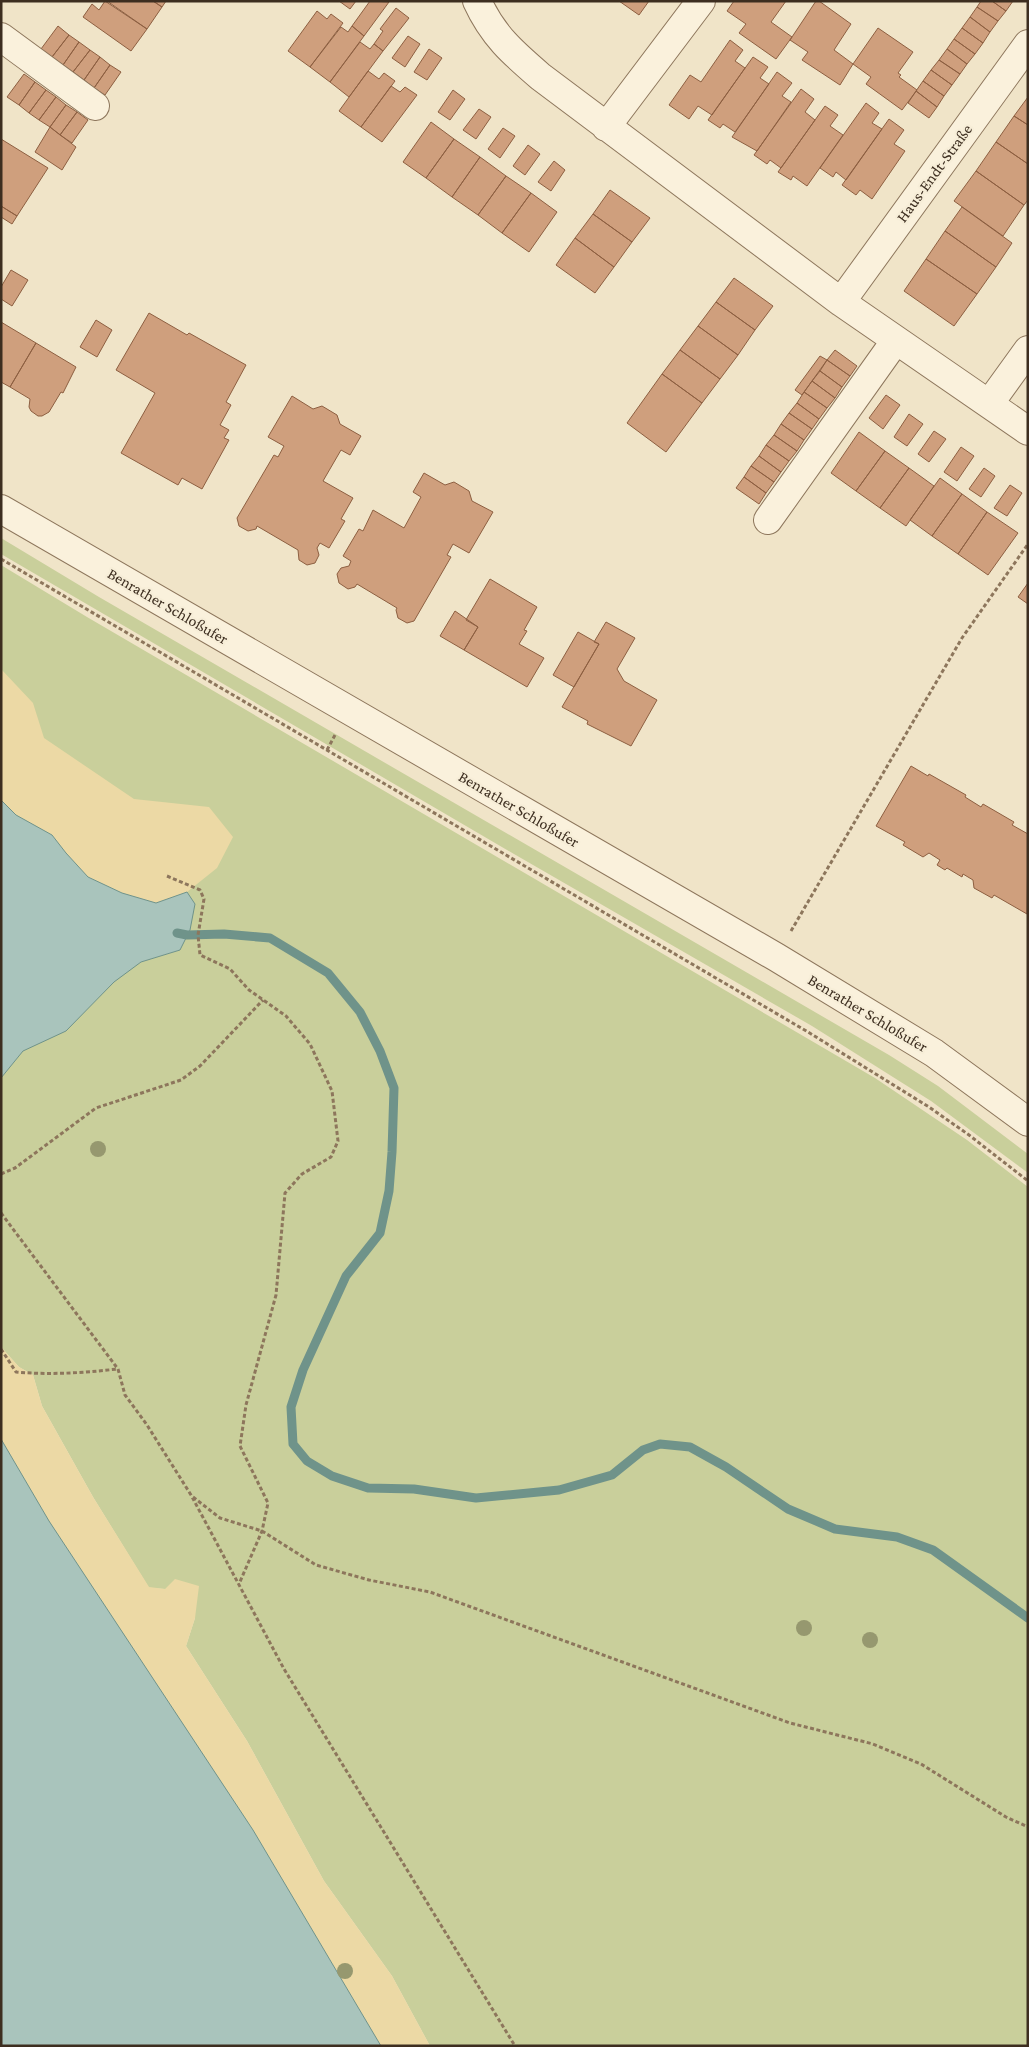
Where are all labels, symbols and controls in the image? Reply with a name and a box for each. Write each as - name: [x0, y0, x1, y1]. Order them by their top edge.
- street label: Haus-Endt-Straße: [893, 121, 975, 225]
- street label: Benrather Schloßufer: [105, 565, 232, 648]
- street label: Benrather Schloßufer: [456, 768, 583, 851]
- street label: Benrather Schloßufer: [805, 971, 931, 1056]

